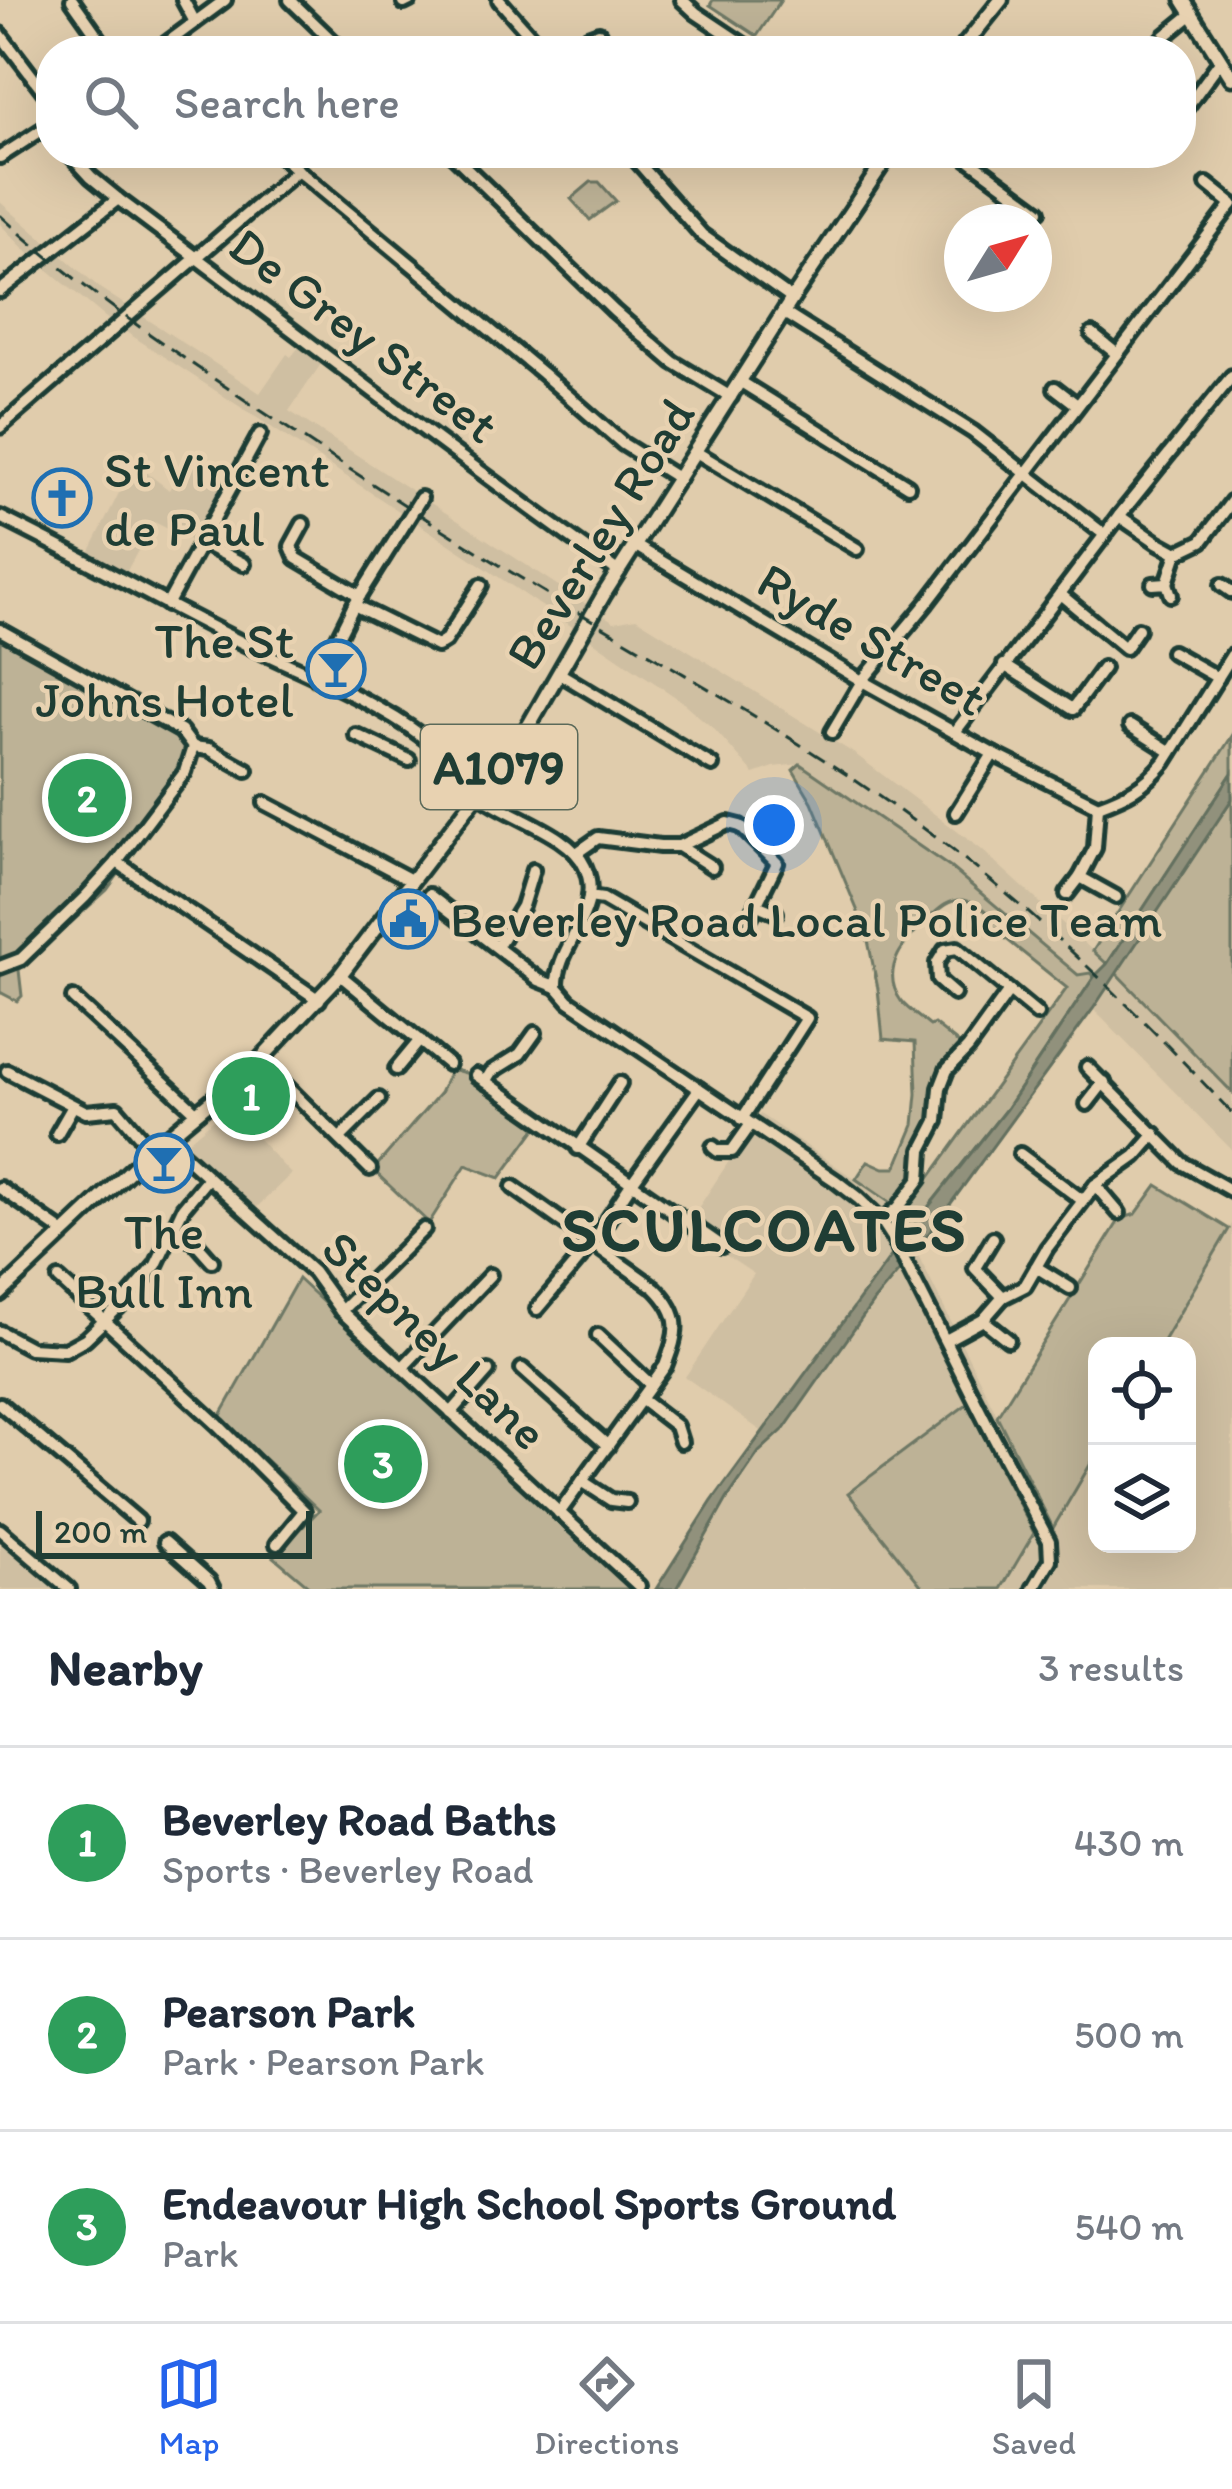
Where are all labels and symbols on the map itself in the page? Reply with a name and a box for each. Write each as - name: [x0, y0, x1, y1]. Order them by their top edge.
- north arrow: [944, 204, 1052, 312]
- street label: De Grey Street: [218, 214, 510, 456]
- street label: Beverley Road: [493, 387, 707, 681]
- place label: St Vincent de Paul: [104, 439, 330, 559]
- church icon: St Vincent de Paul: [31, 467, 93, 529]
- street label: Ryde Street: [747, 549, 997, 729]
- place label: The St Johns Hotel: [36, 610, 294, 730]
- bar icon: The St Johns Hotel: [305, 638, 367, 700]
- road number: A1079: [421, 725, 577, 809]
- pin: 2: [48, 753, 126, 843]
- your location: [744, 795, 804, 855]
- public building icon: Beverley Road Local Police Team: [377, 888, 439, 950]
- place label: Beverley Road Local Police Team: [450, 889, 1162, 950]
- pin: 1: [212, 1051, 290, 1141]
- bar icon: The Bull Inn: [133, 1132, 195, 1194]
- district label: SCULCOATES: [562, 1191, 968, 1267]
- place label: The Bull Inn: [75, 1201, 253, 1321]
- street label: Stepney Lane: [310, 1217, 560, 1463]
- pin: 3: [344, 1419, 422, 1509]
- scale bar: [36, 1505, 312, 1558]

